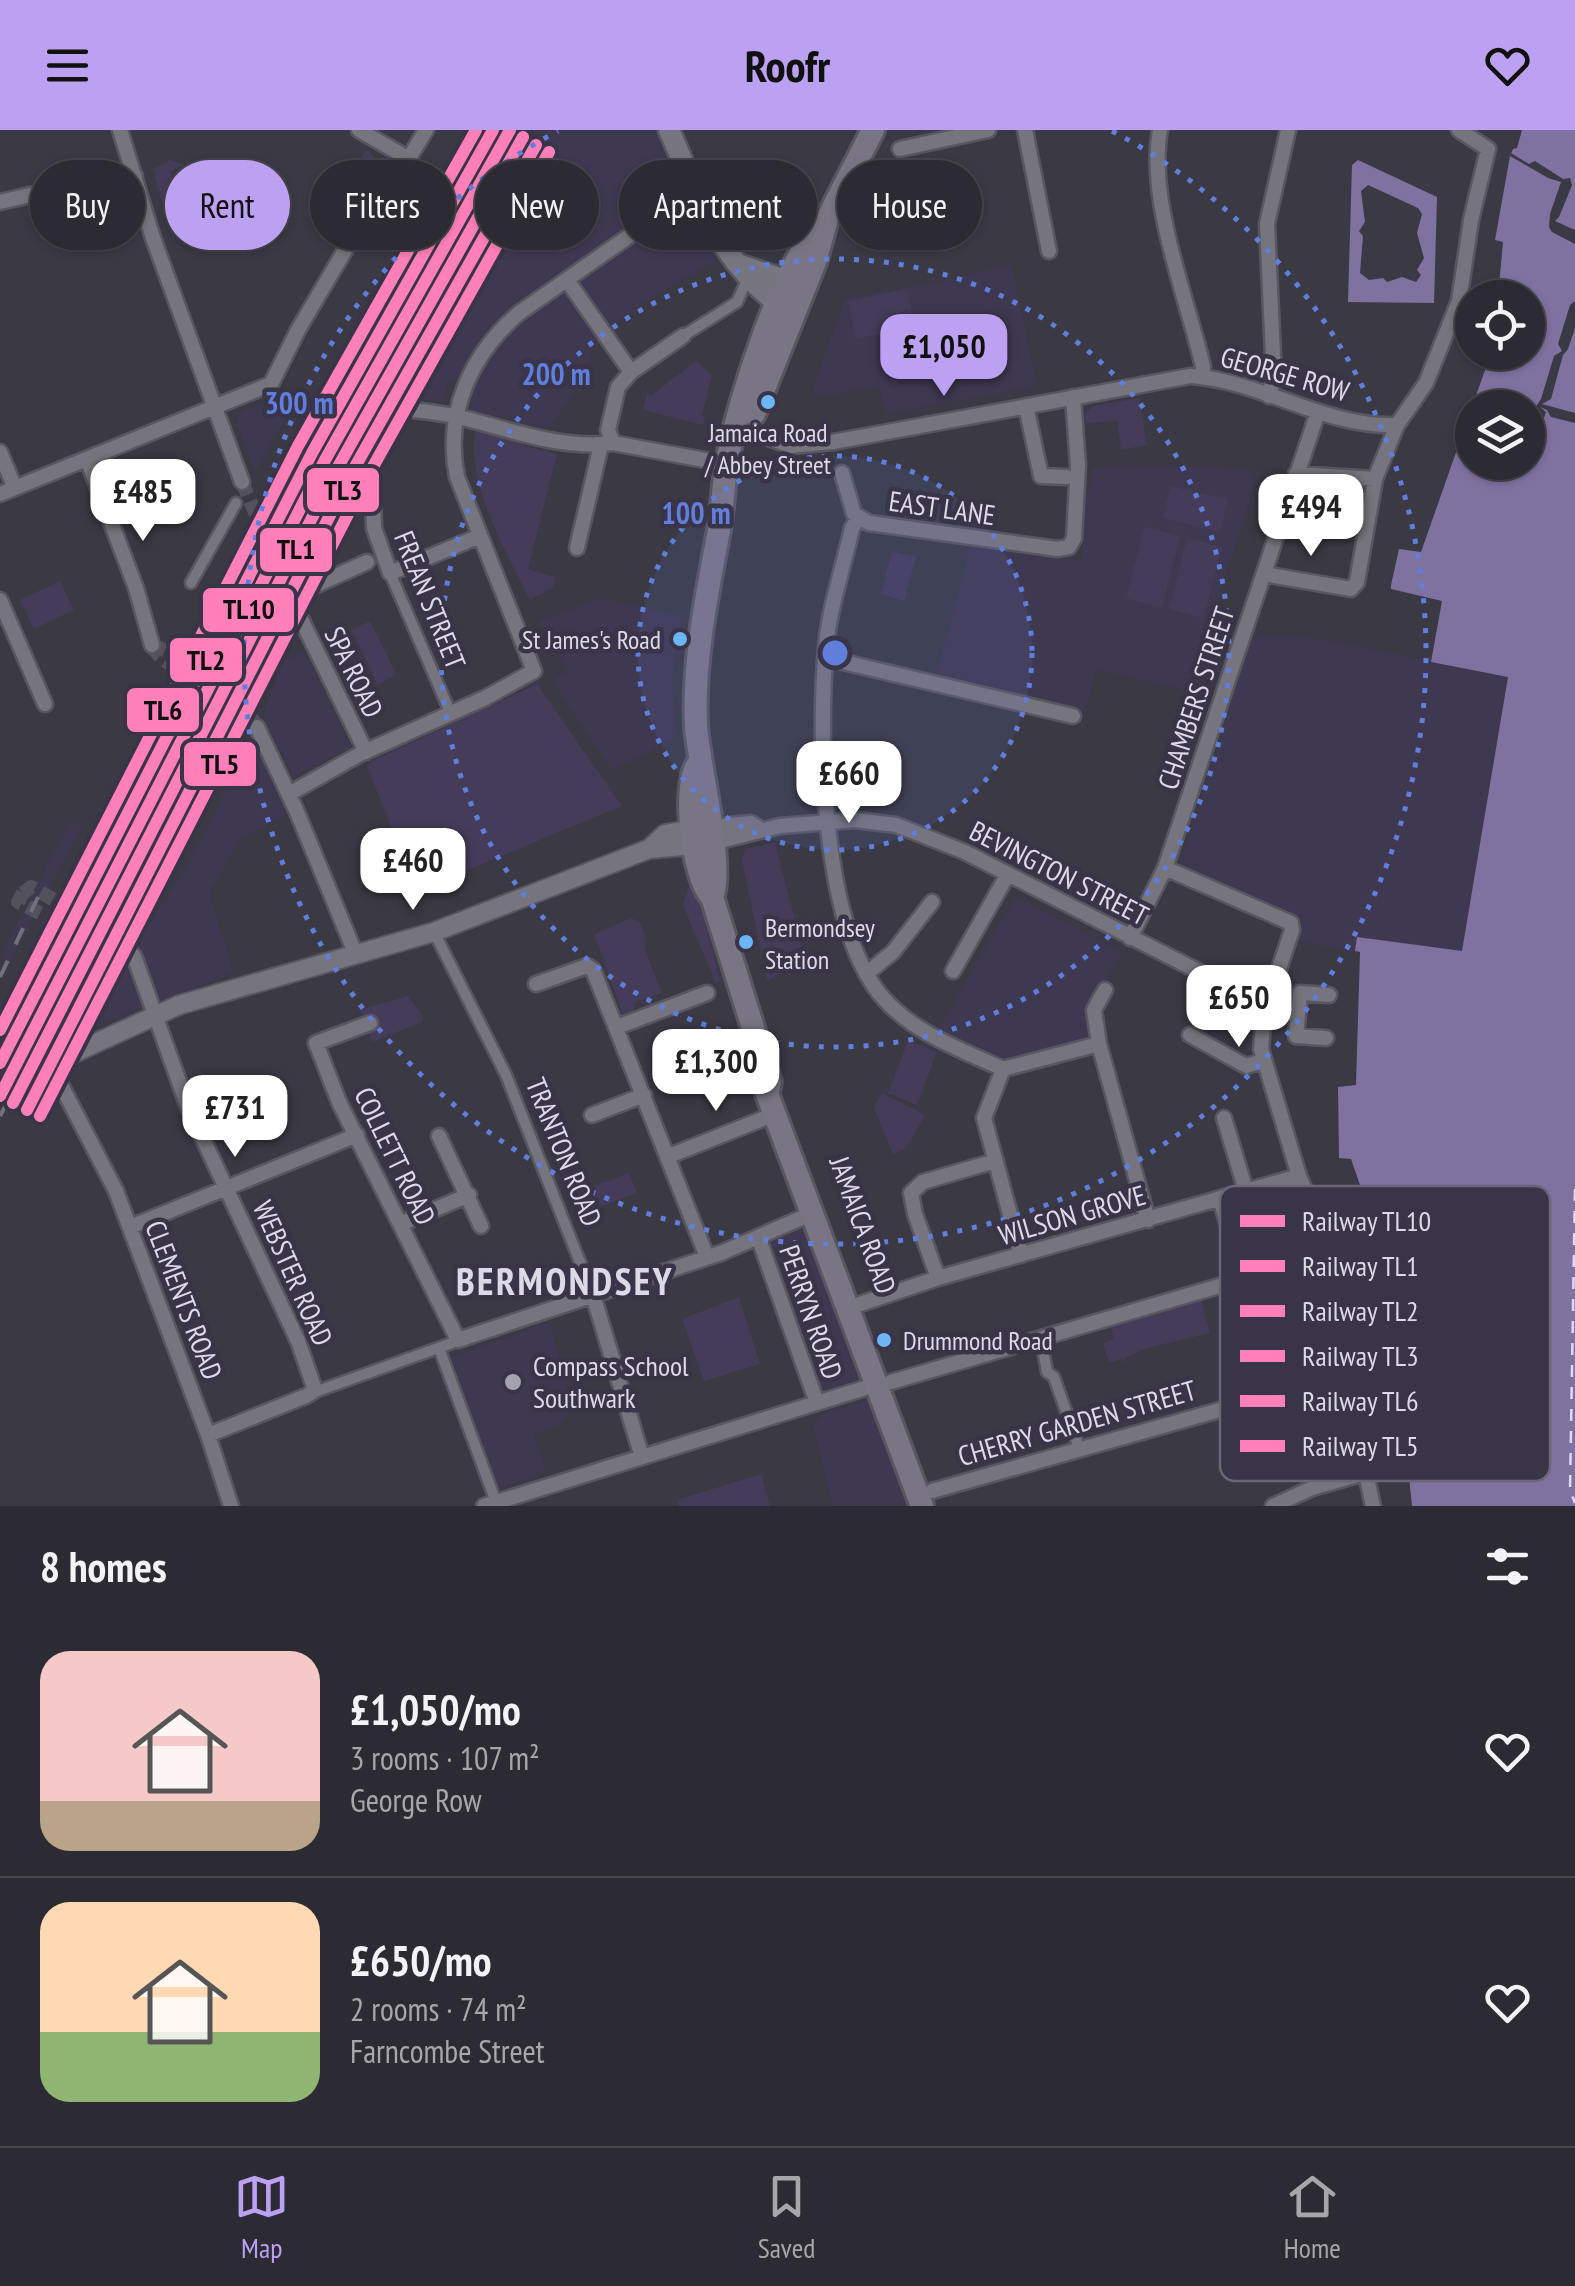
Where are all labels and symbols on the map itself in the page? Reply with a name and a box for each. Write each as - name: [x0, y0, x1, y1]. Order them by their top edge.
- pin: £1,050: [863, 314, 1025, 399]
- street label: GEORGE ROW: [1217, 338, 1354, 410]
- text: 200 m: [521, 354, 591, 393]
- text: 300 m: [264, 383, 334, 422]
- marker: Jamaica Road / Abbey Street: [758, 392, 778, 412]
- place label: Jamaica Road / Abbey Street: [704, 416, 831, 481]
- pin: £485: [84, 459, 202, 544]
- line badge: TL3: [305, 466, 381, 514]
- text: TL3: [324, 471, 362, 508]
- pin: £494: [1252, 474, 1370, 559]
- street label: EAST LANE: [887, 482, 998, 533]
- text: 100 m: [661, 493, 731, 532]
- street label: FREAN STREET: [386, 525, 475, 675]
- line badge: TL1: [258, 526, 334, 574]
- text: TL1: [277, 530, 315, 567]
- line badge: TL10: [201, 586, 296, 634]
- text: TL10: [223, 590, 275, 627]
- street label: CHAMBERS STREET: [1149, 601, 1243, 794]
- street label: SPA ROAD: [317, 620, 392, 723]
- place label: St James's Road: [522, 623, 661, 656]
- marker: St James's Road: [670, 629, 690, 649]
- centre of rings: [817, 635, 853, 671]
- line badge: TL2: [168, 636, 244, 684]
- text: TL2: [187, 641, 225, 678]
- line badge: TL6: [125, 686, 201, 734]
- text: TL6: [144, 691, 182, 728]
- line badge: TL5: [182, 740, 258, 788]
- pin: £660: [790, 741, 908, 826]
- text: TL5: [201, 745, 239, 782]
- street label: BEVINGTON STREET: [964, 812, 1155, 934]
- pin: £460: [354, 828, 472, 913]
- place label: Bermondsey Station: [765, 911, 875, 976]
- marker: Bermondsey Station: [736, 932, 756, 952]
- pin: £650: [1180, 965, 1298, 1050]
- pin: £1,300: [635, 1029, 797, 1114]
- street label: TRANTON ROAD: [518, 1072, 611, 1231]
- pin: £731: [176, 1075, 294, 1160]
- street label: COLLETT ROAD: [346, 1081, 445, 1231]
- street label: JAMAICA ROAD: [821, 1150, 905, 1299]
- street label: WILSON GROVE: [994, 1176, 1150, 1253]
- legend: [1220, 1186, 1550, 1481]
- street label: WEBSTER ROAD: [245, 1194, 342, 1351]
- text: Railway TL10: [1302, 1202, 1431, 1239]
- street label: CLEMENTS ROAD: [137, 1215, 232, 1384]
- street label: PERRYN ROAD: [771, 1240, 852, 1384]
- text: Railway TL1: [1302, 1247, 1419, 1284]
- district label: BERMONDSEY: [456, 1256, 674, 1305]
- text: Railway TL2: [1302, 1292, 1419, 1329]
- place label: Drummond Road: [903, 1324, 1053, 1357]
- marker: Drummond Road: [874, 1330, 894, 1350]
- text: Railway TL3: [1302, 1337, 1419, 1374]
- place label: Compass School Southwark: [533, 1347, 689, 1416]
- marker: Compass School Southwark: [502, 1371, 524, 1393]
- street label: CHERRY GARDEN STREET: [953, 1371, 1201, 1474]
- text: Railway TL6: [1302, 1382, 1419, 1419]
- text: Railway TL5: [1302, 1427, 1419, 1464]

